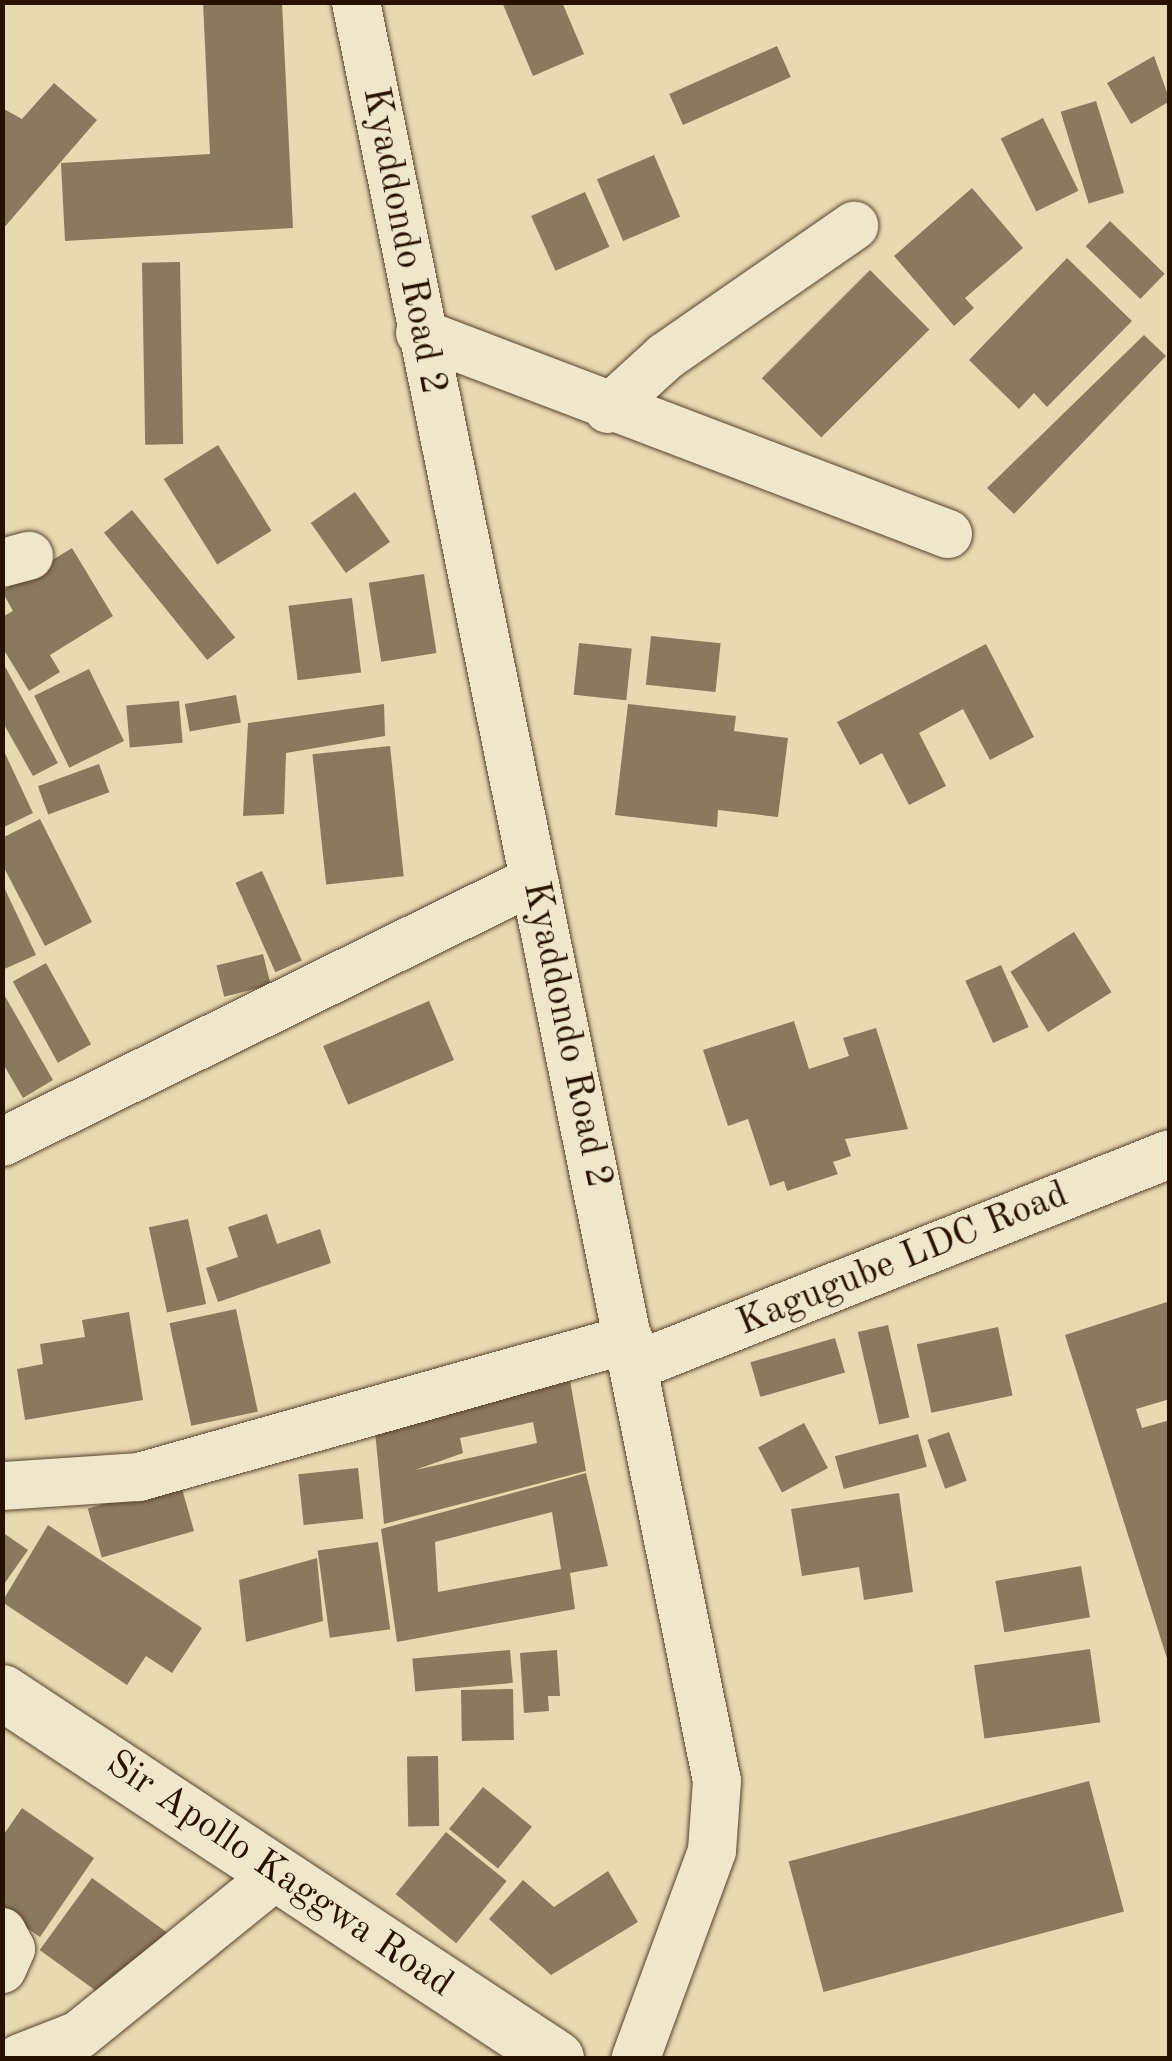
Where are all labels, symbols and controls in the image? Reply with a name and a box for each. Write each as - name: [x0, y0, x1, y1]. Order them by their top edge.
- street label: Kyaddondo Road 2: [351, 83, 455, 399]
- street label: Kyaddondo Road 2: [511, 878, 621, 1192]
- street label: Kagugube LDC Road: [731, 1173, 1075, 1347]
- street label: Sir Apollo Kaggwa Road: [97, 1742, 461, 2008]

